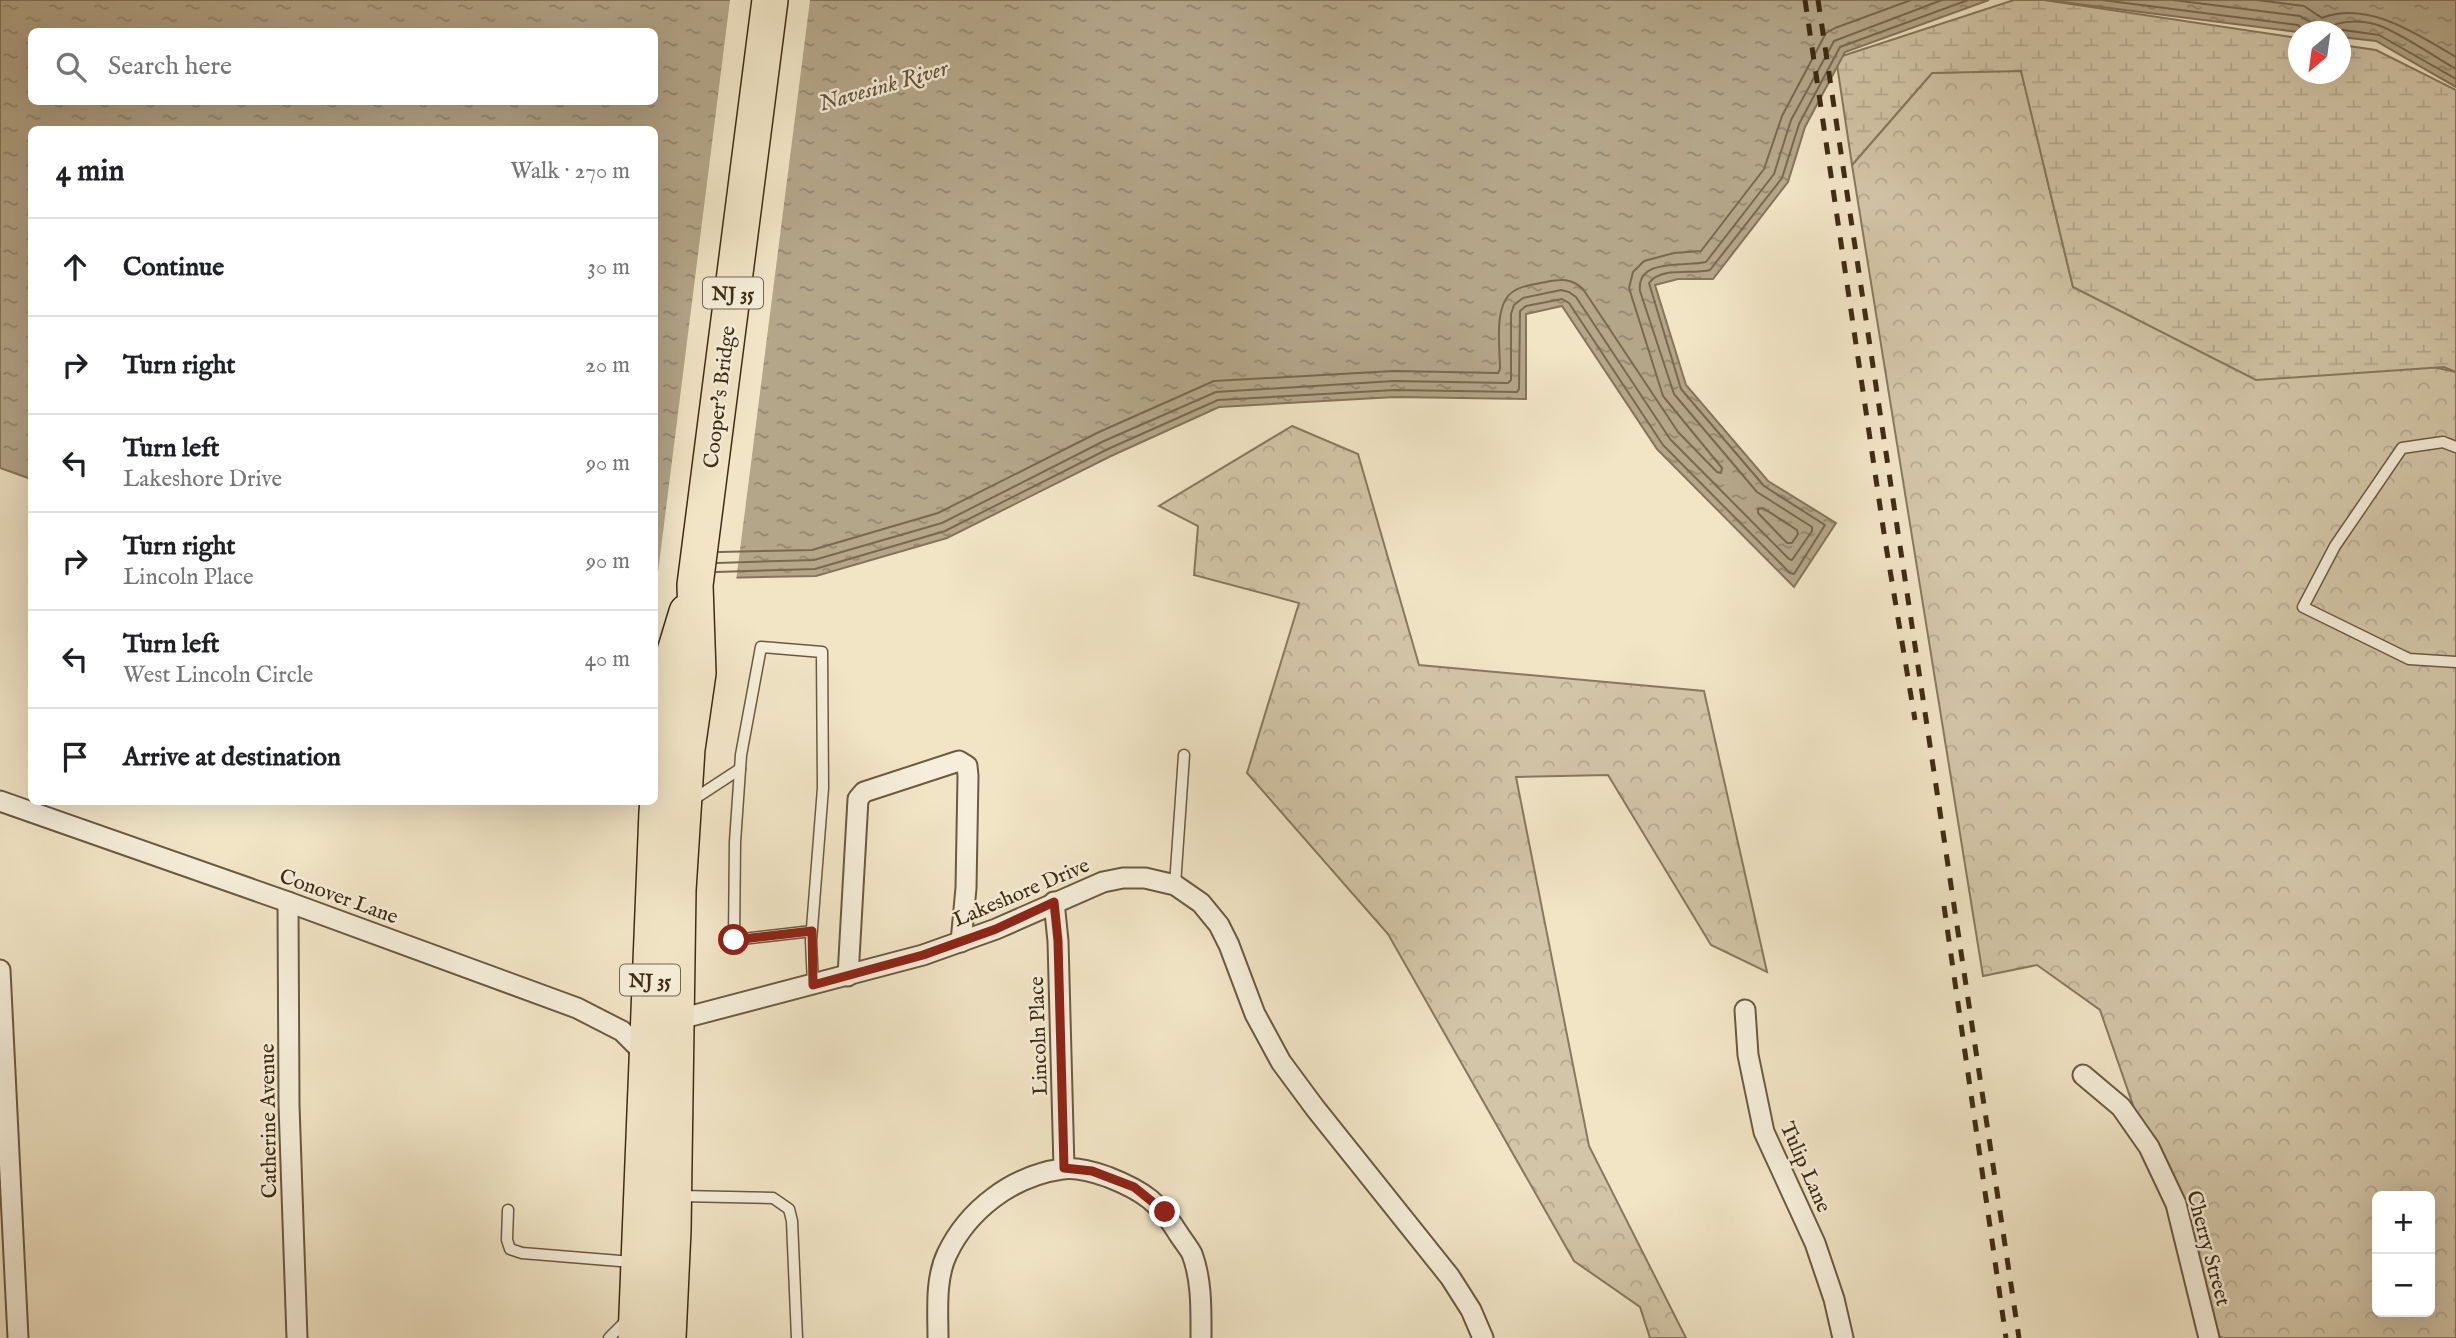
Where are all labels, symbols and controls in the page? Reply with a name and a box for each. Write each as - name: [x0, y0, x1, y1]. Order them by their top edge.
- north arrow: [2288, 21, 2351, 84]
- search box: [28, 28, 658, 105]
- icon: search: [52, 48, 90, 86]
- text: Search here: [108, 50, 232, 83]
- water label: Navesink River: [815, 54, 953, 119]
- text: 4 min: [56, 153, 124, 191]
- text: Walk · 270 m: [510, 157, 630, 186]
- icon: ahead: [56, 248, 94, 286]
- text: Continue: [123, 251, 224, 284]
- text: 30 m: [587, 253, 630, 282]
- road number: NJ 35: [703, 278, 763, 308]
- street label: Cooper's Bridge: [698, 324, 743, 470]
- icon: right: [56, 346, 94, 384]
- text: Turn right: [123, 349, 236, 382]
- text: 20 m: [585, 351, 630, 380]
- text: Turn left: [123, 432, 220, 465]
- icon: left: [56, 444, 94, 482]
- text: 90 m: [586, 449, 630, 478]
- text: Lakeshore Drive: [123, 465, 282, 494]
- text: Turn right: [123, 530, 236, 563]
- icon: right: [56, 542, 94, 580]
- text: 90 m: [586, 547, 630, 576]
- text: Lincoln Place: [123, 563, 253, 592]
- text: Turn left: [123, 628, 220, 661]
- icon: left: [56, 640, 94, 678]
- text: 40 m: [585, 645, 630, 674]
- text: West Lincoln Circle: [123, 661, 313, 690]
- icon: arrive: [56, 738, 94, 776]
- text: Arrive at destination: [123, 741, 341, 774]
- street label: Lakeshore Drive: [949, 852, 1094, 934]
- street label: Conover Lane: [275, 863, 402, 932]
- route start: [718, 924, 749, 955]
- road number: NJ 35: [620, 964, 680, 996]
- street label: Lincoln Place: [1024, 976, 1055, 1096]
- street label: Catherine Avenue: [255, 1043, 284, 1199]
- street label: Tulip Lane: [1773, 1118, 1837, 1217]
- street label: Cherry Street: [2179, 1188, 2236, 1309]
- map controls: [2372, 1191, 2435, 1317]
- button: +: [2372, 1191, 2435, 1254]
- route end: [1149, 1196, 1180, 1227]
- button: −: [2372, 1254, 2435, 1317]

